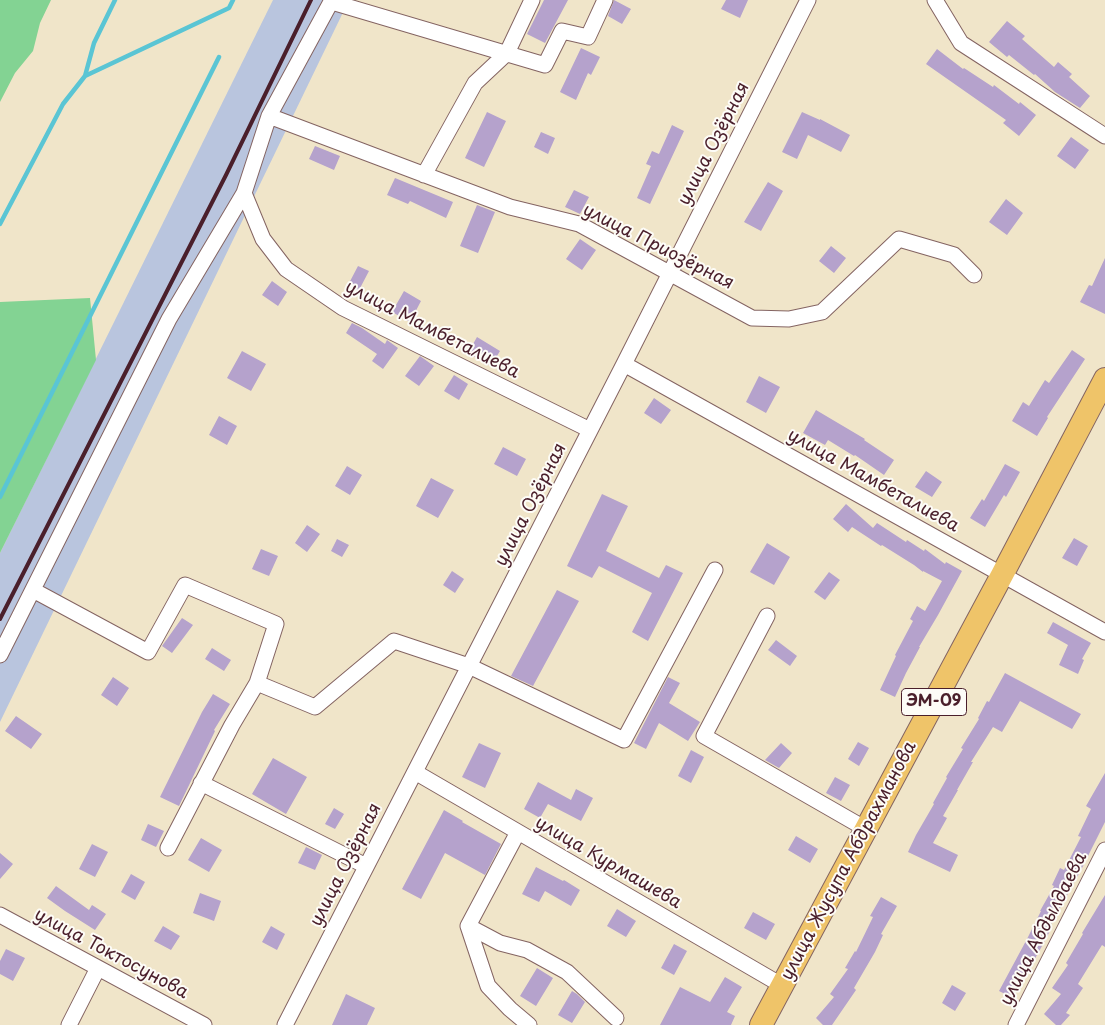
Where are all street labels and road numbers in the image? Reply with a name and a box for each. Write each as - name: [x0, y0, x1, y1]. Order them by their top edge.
- street label: улица Озёрная: [674, 79, 754, 209]
- street label: улица Приозёрная: [579, 199, 737, 295]
- street label: улица Мамбеталиева: [341, 277, 523, 383]
- street label: улица Мамбеталиева: [783, 425, 963, 537]
- street label: улица Озёрная: [491, 440, 571, 570]
- road number: ЭМ-09: [902, 689, 966, 716]
- street label: улица Жусупа Абдрахманова: [777, 738, 921, 984]
- street label: улица Озёрная: [306, 800, 386, 930]
- street label: улица Курмашева: [531, 812, 685, 914]
- street label: улица Абдылдаева: [996, 849, 1092, 1009]
- street label: улица Токтосунова: [30, 904, 192, 1004]

